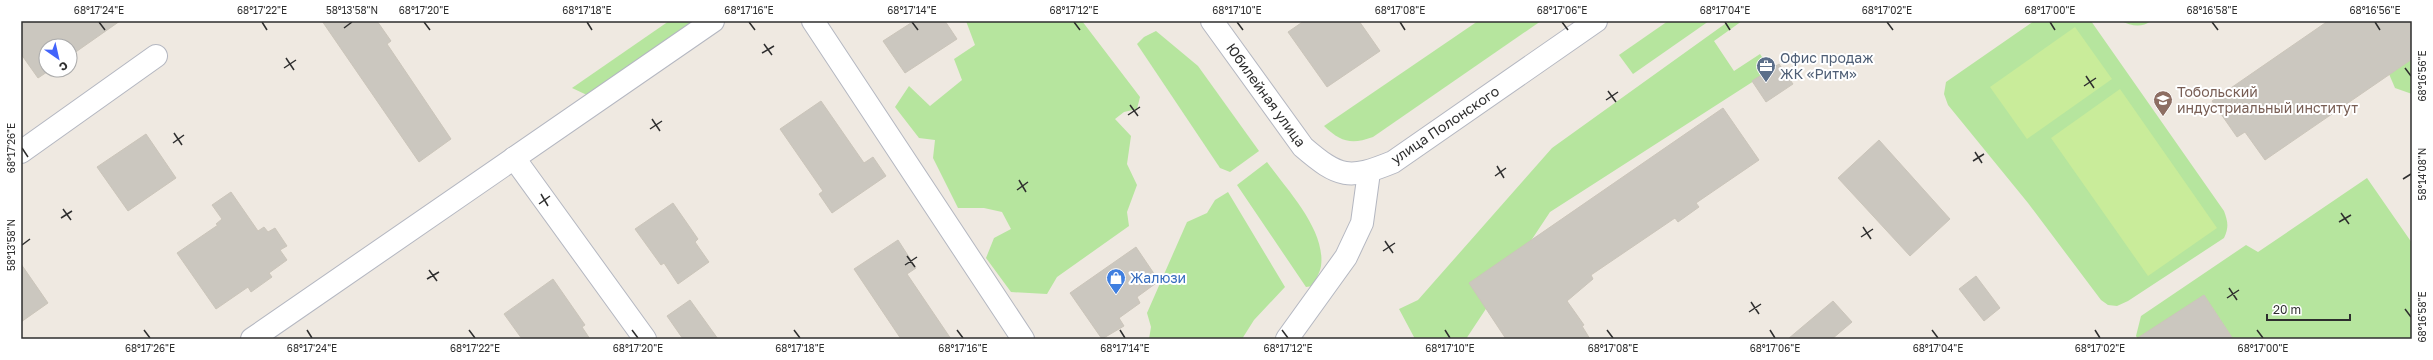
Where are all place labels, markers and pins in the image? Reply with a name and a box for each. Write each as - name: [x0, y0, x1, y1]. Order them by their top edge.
- place label: Офис продаж ЖК «Ритм»: [1780, 49, 1873, 82]
- office icon: Офис продаж ЖК «Ритм»: [1755, 55, 1777, 83]
- place label: Тобольский индустриальный институт: [2177, 83, 2358, 116]
- school or university icon: Тобольский индустриальный институт: [2152, 89, 2174, 117]
- shop icon: Жалюзи: [1105, 267, 1127, 295]
- place label: Жалюзи: [1130, 269, 1186, 286]

